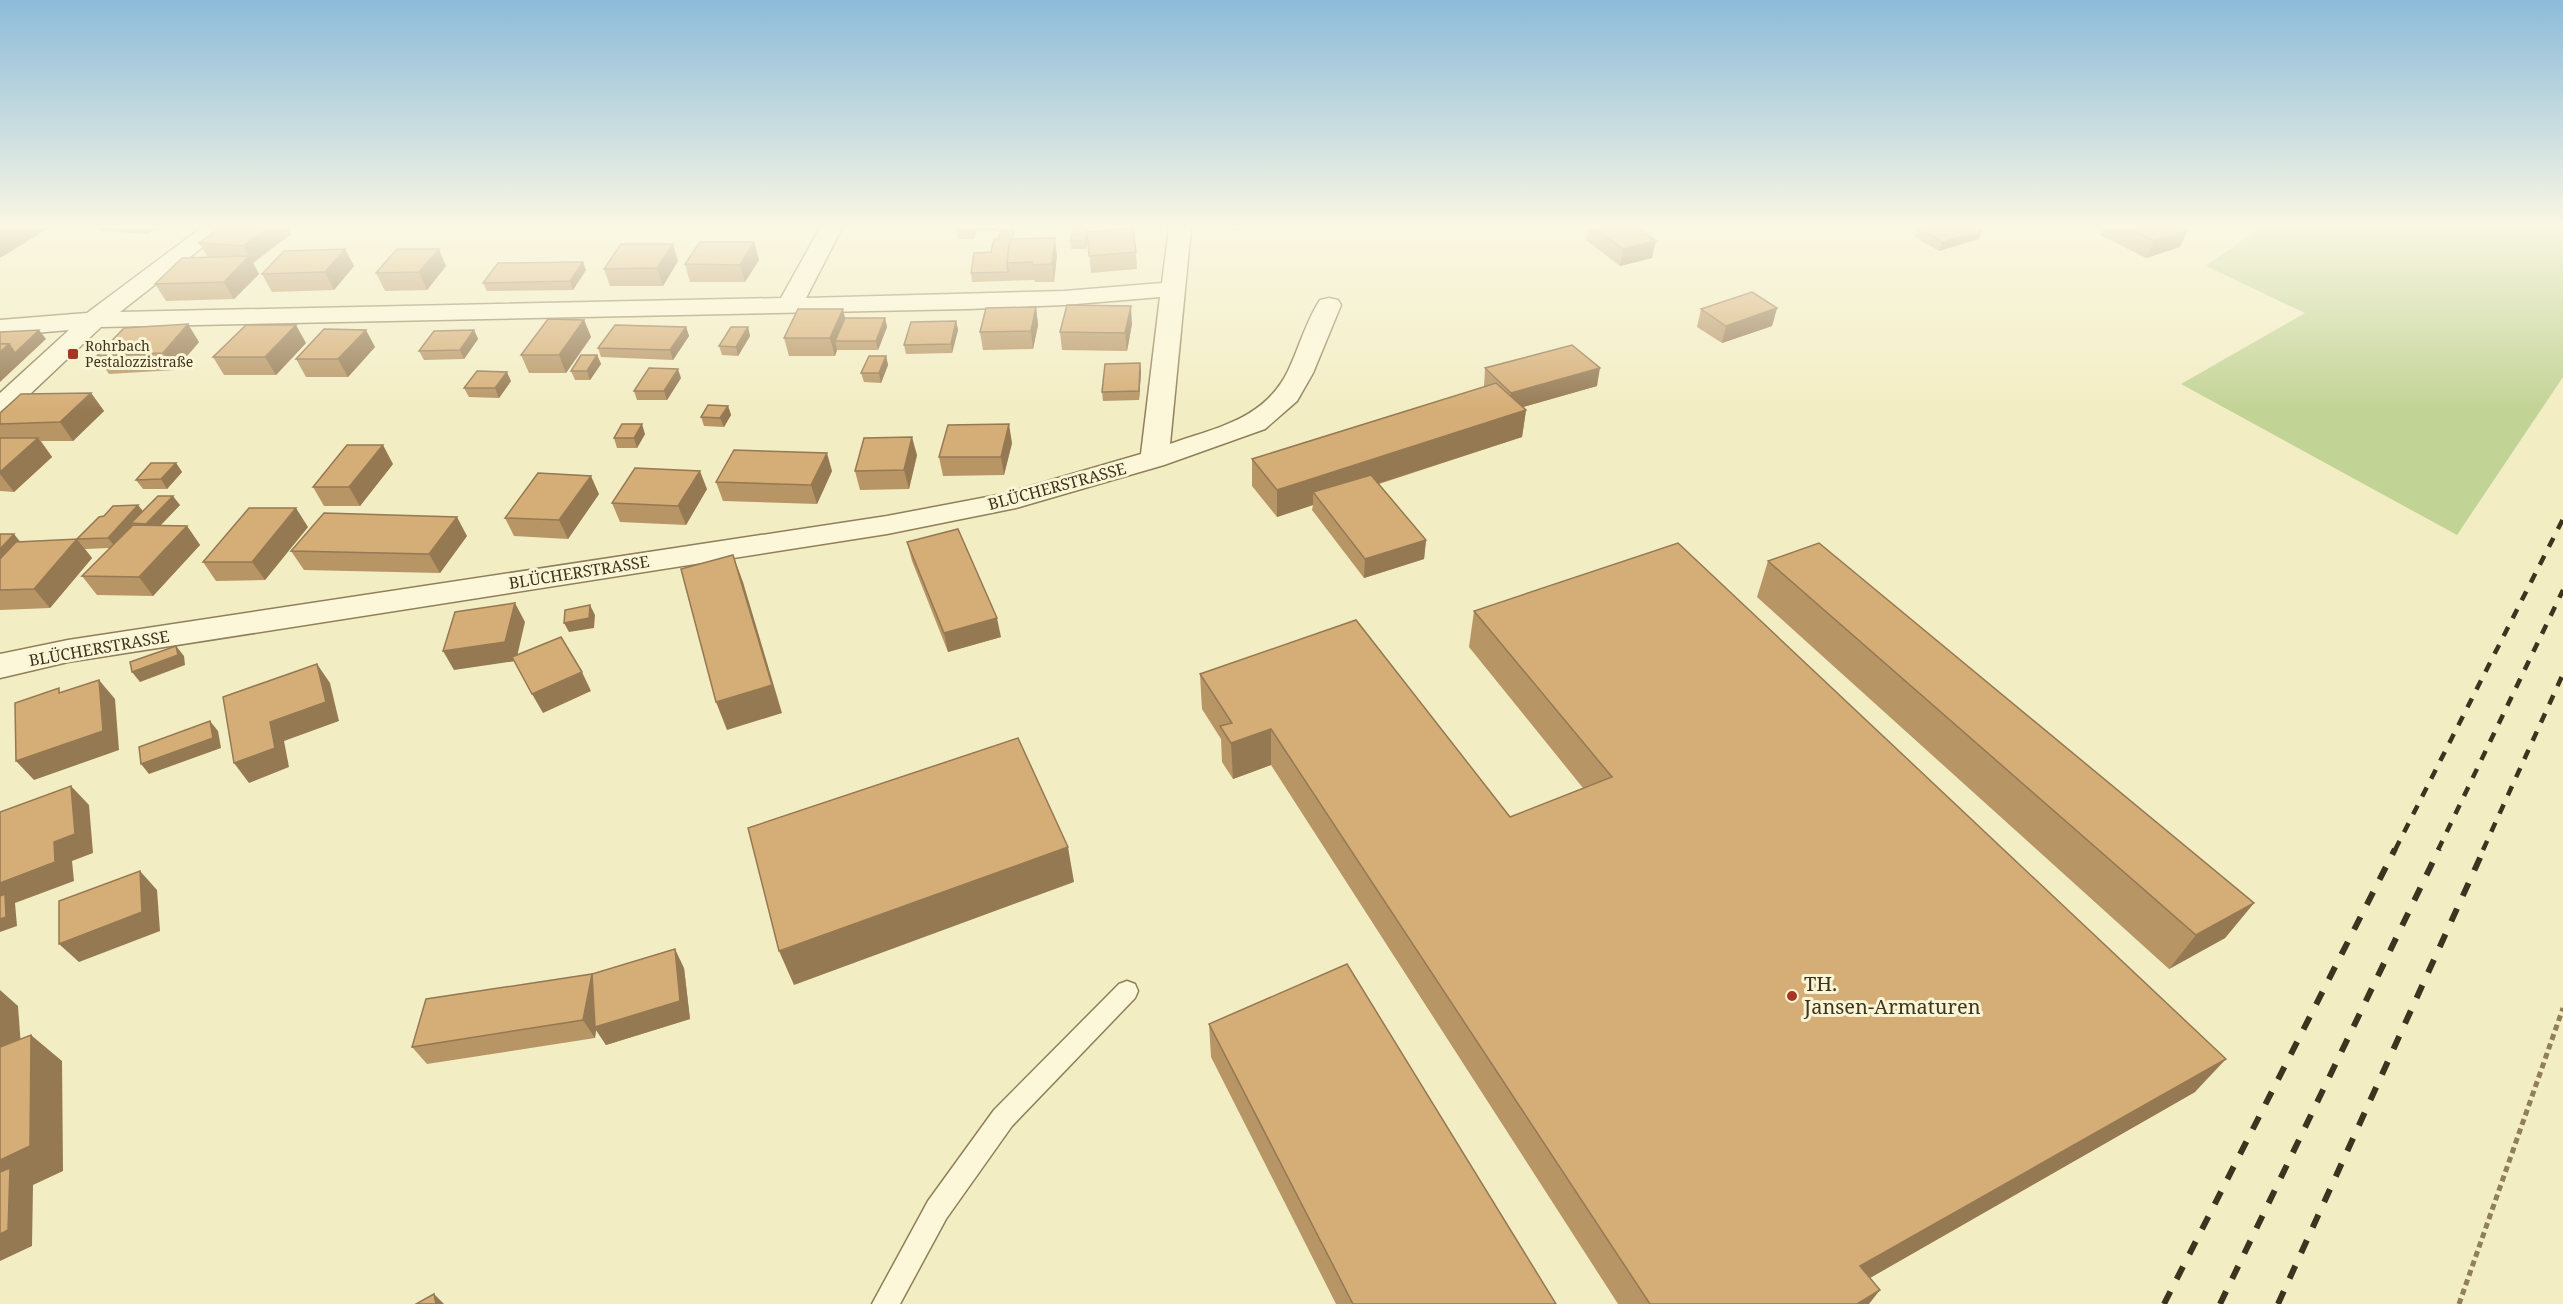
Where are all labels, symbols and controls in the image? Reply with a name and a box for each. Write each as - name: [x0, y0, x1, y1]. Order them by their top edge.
- place label: Rohrbach Pestalozzistraße: [85, 336, 193, 371]
- marker: Rohrbach Pestalozzistraße: [66, 347, 80, 361]
- street label: BLÜCHERSTRASSE: [985, 457, 1129, 515]
- street label: BLÜCHERSTRASSE: [507, 550, 651, 594]
- street label: BLÜCHERSTRASSE: [27, 625, 171, 671]
- place label: TH. Jansen-Armaturen: [1803, 970, 1981, 1020]
- marker: TH. Jansen-Armaturen: [1785, 989, 1799, 1003]

